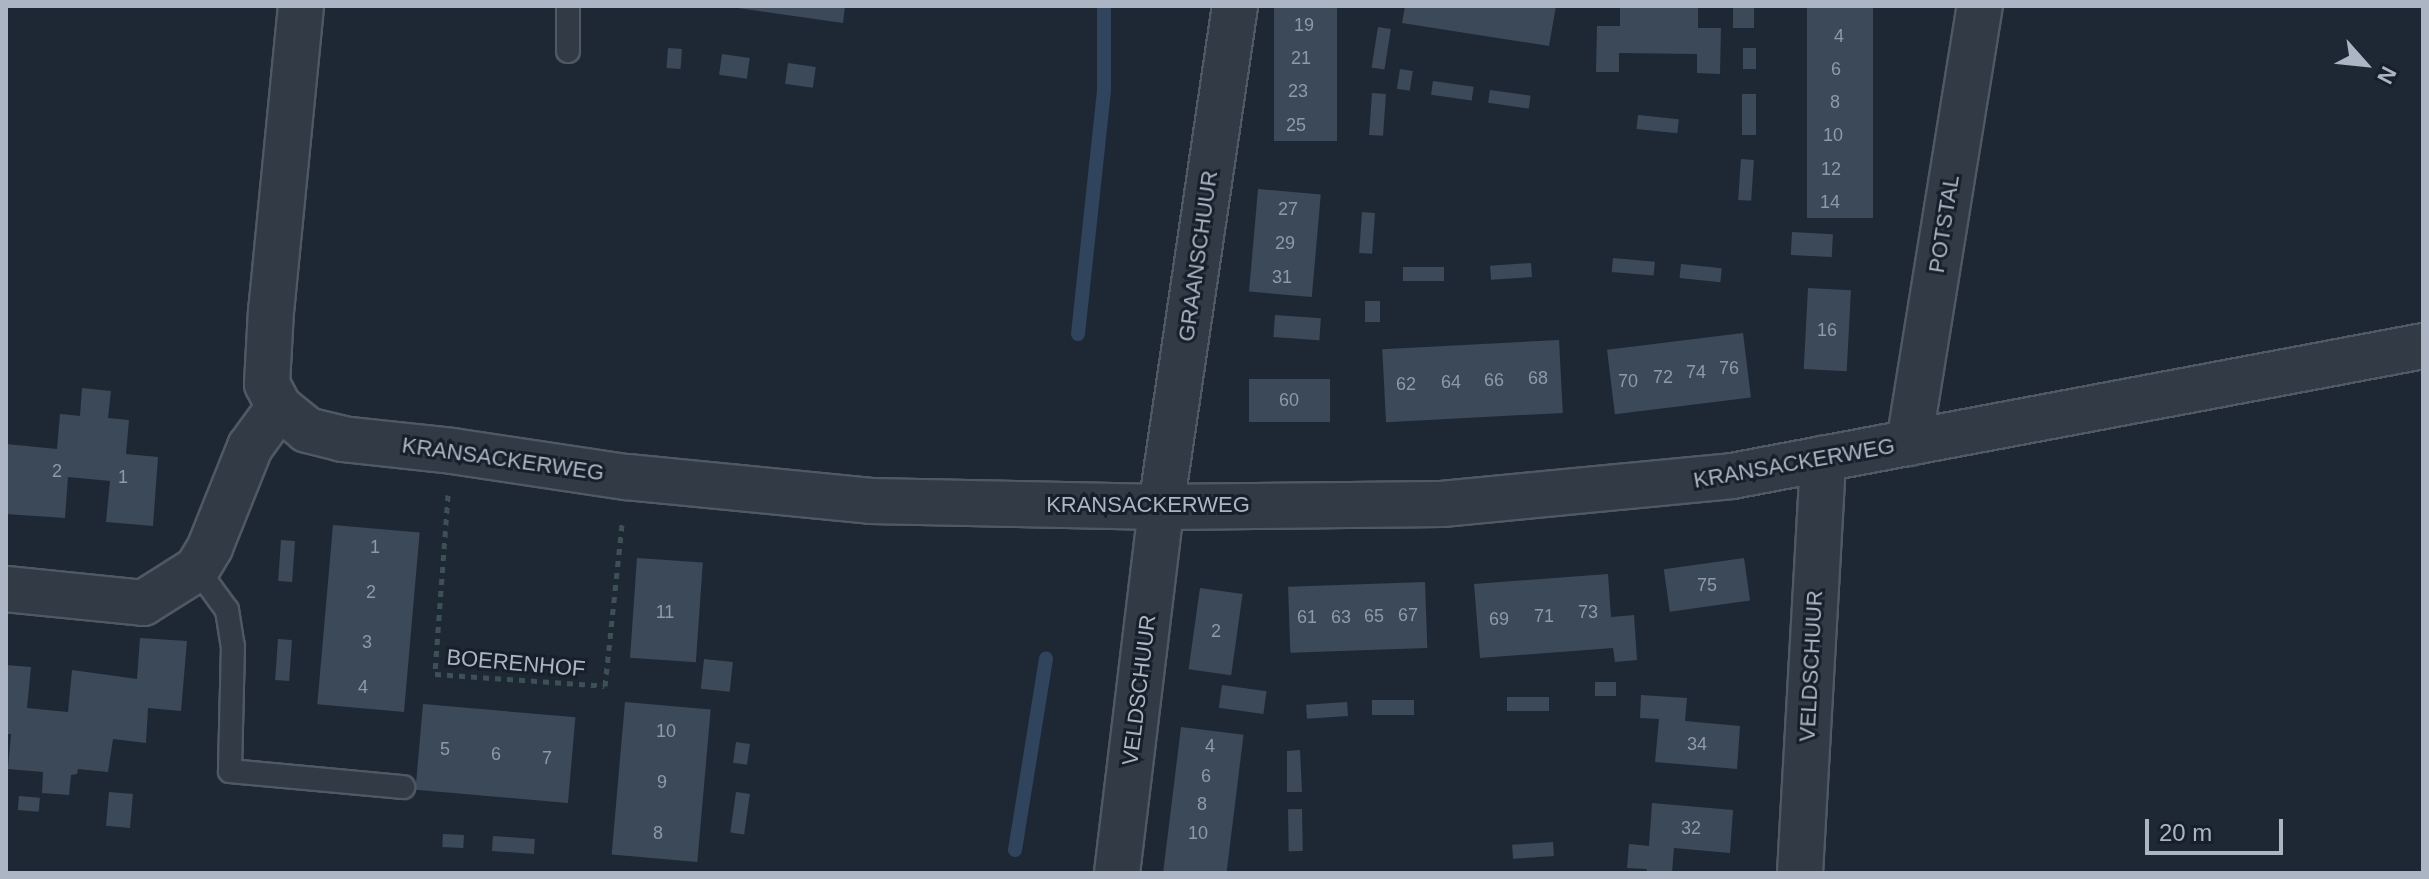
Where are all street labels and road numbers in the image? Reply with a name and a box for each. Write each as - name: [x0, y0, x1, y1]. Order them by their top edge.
- street label: GRAANSCHUUR: [1173, 169, 1223, 343]
- street label: POTSTAL: [1923, 173, 1965, 275]
- street label: KRANSACKERWEG: [400, 432, 606, 486]
- street label: KRANSACKERWEG: [1691, 432, 1897, 494]
- street label: KRANSACKERWEG: [1046, 492, 1250, 518]
- street label: VELDSCHUUR: [1794, 590, 1828, 742]
- street label: VELDSCHUUR: [1117, 613, 1161, 767]
- street label: BOERENHOF: [445, 644, 587, 682]

